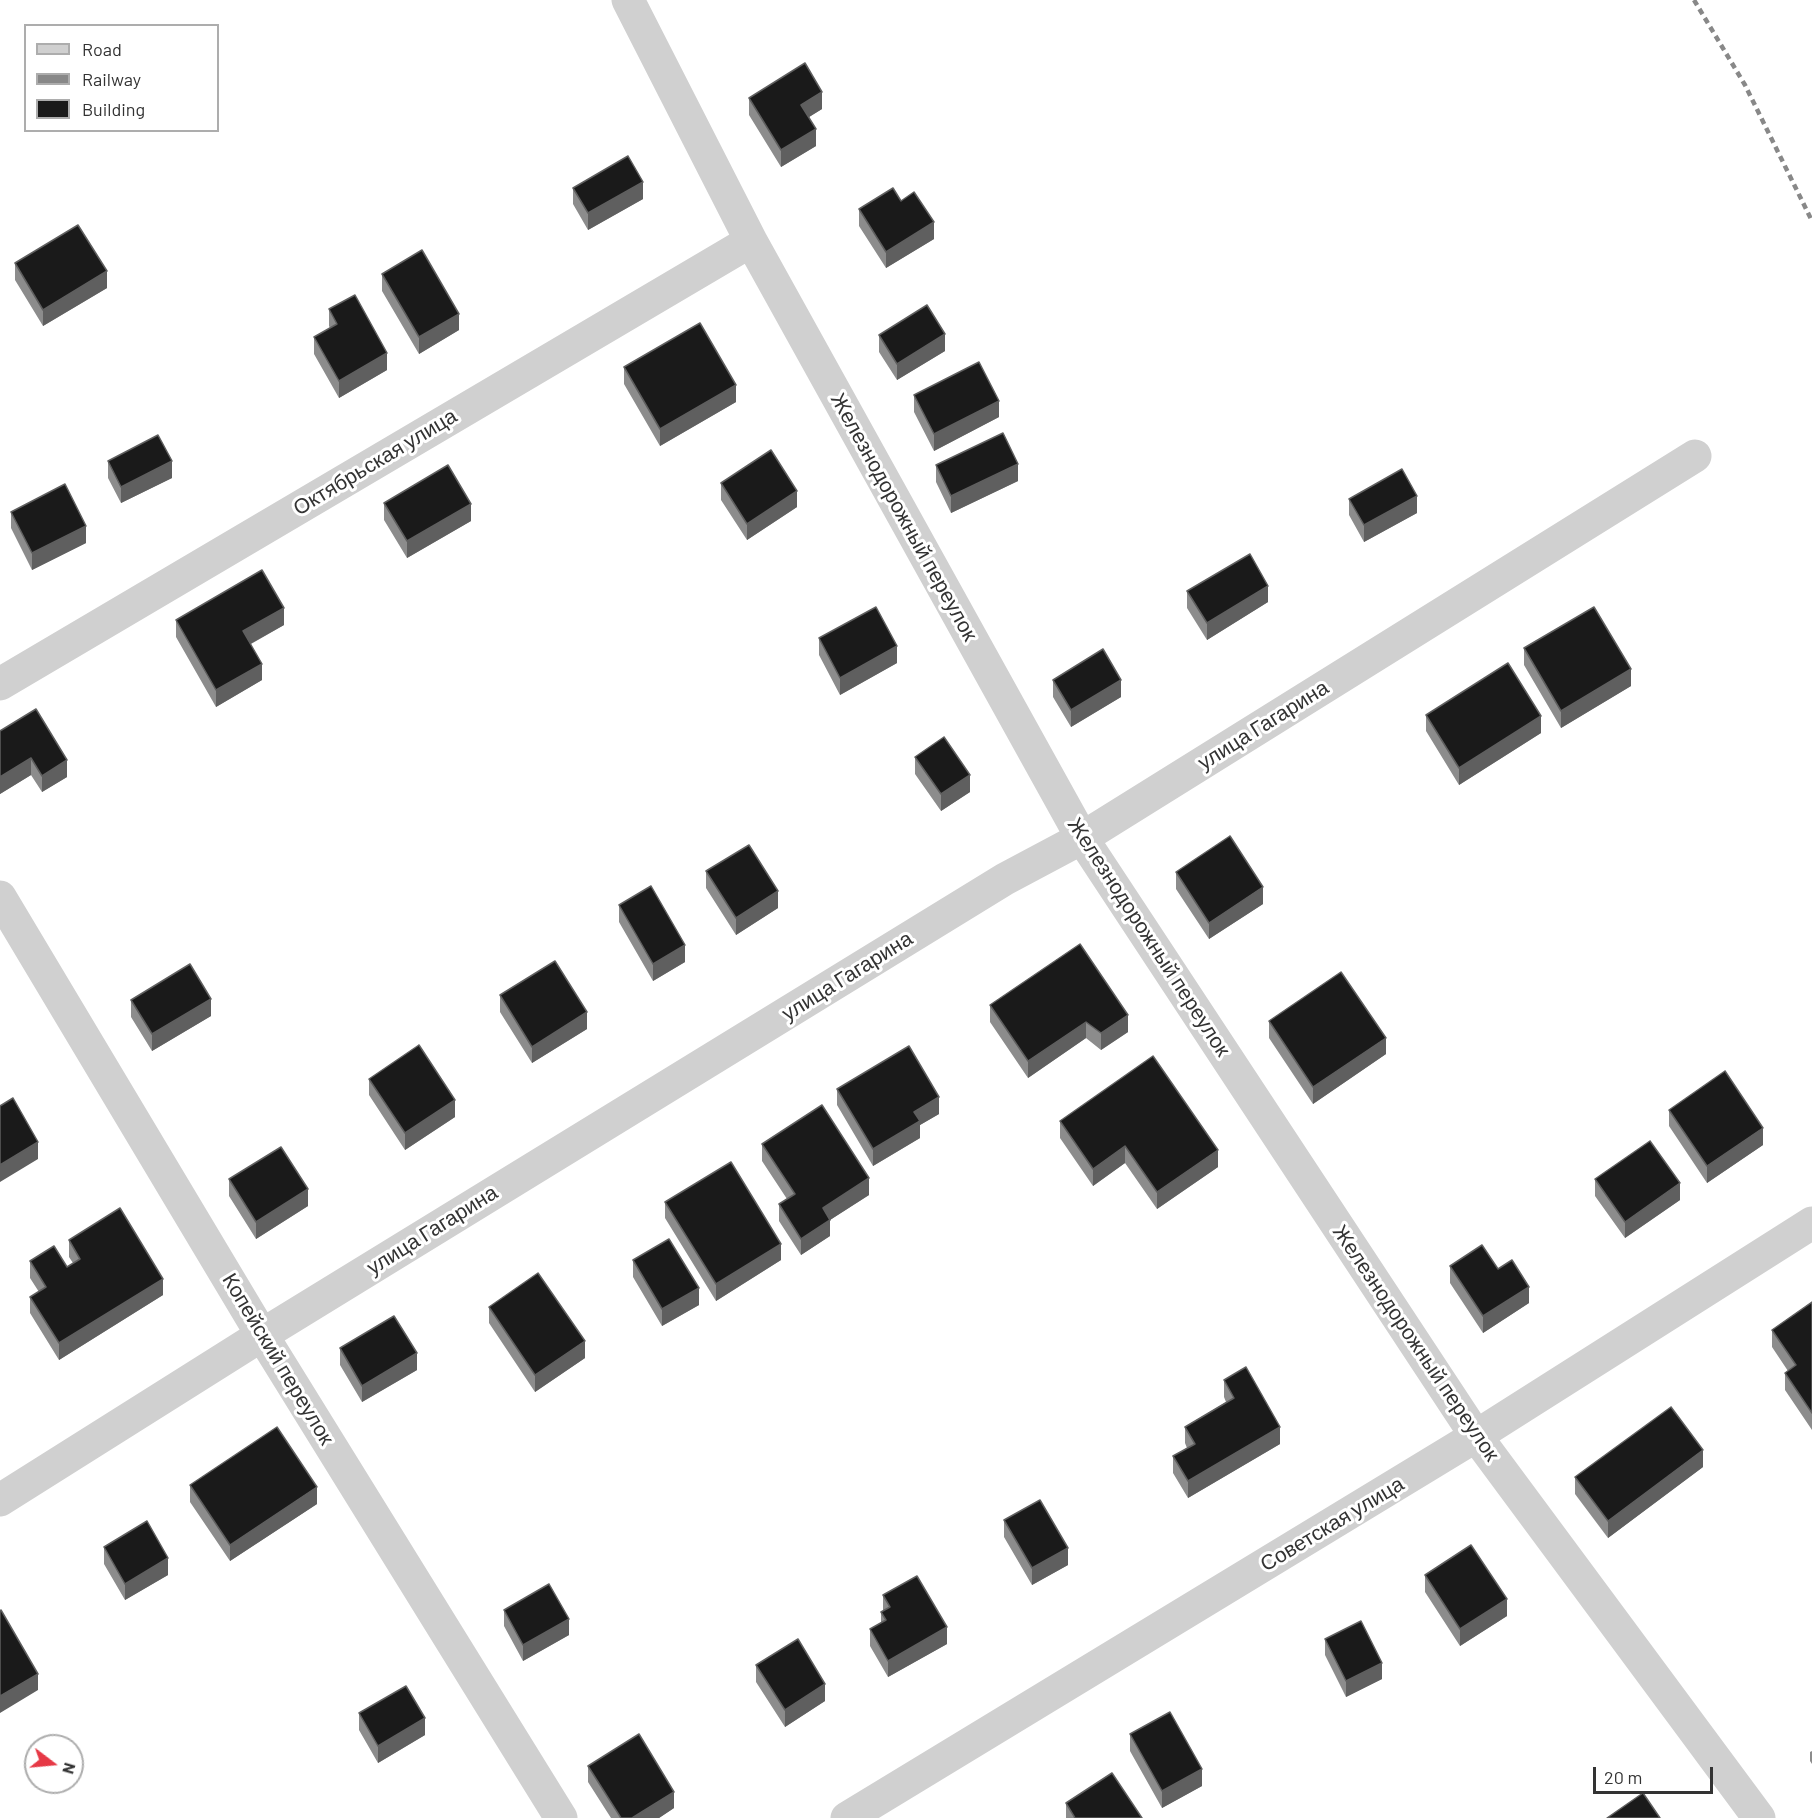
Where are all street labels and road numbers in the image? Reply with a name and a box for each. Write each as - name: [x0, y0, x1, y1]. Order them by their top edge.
- street label: Железнодорожный переулок: [825, 389, 983, 645]
- street label: Октябрьская улица: [289, 403, 461, 521]
- street label: улица Гагарина: [1193, 675, 1333, 775]
- street label: Железнодорожный переулок: [1062, 813, 1236, 1061]
- street label: улица Гагарина: [777, 926, 917, 1026]
- street label: улица Гагарина: [362, 1180, 502, 1280]
- street label: Железнодорожный переулок: [1327, 1220, 1505, 1466]
- street label: Копейский переулок: [217, 1269, 339, 1449]
- street label: Советская улица: [1256, 1471, 1408, 1577]

